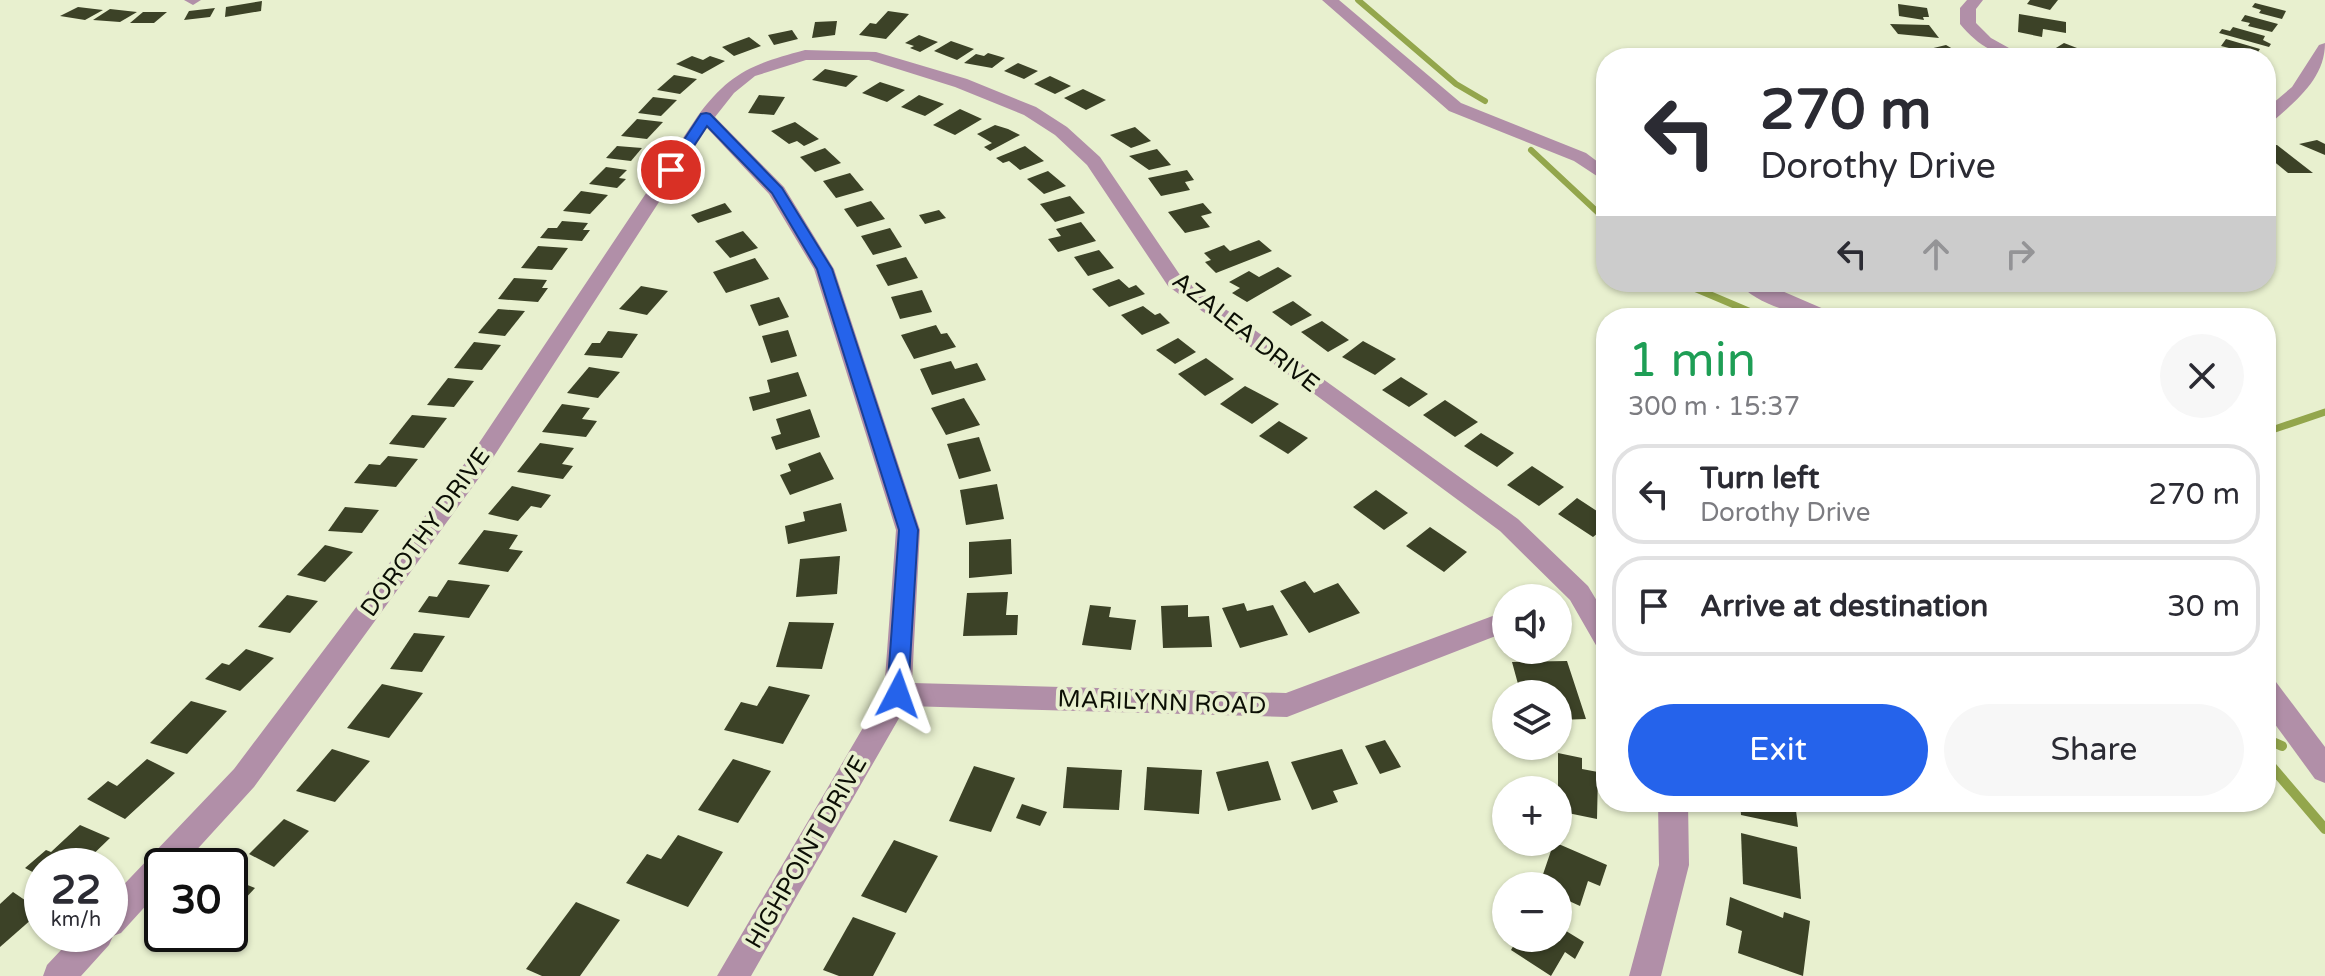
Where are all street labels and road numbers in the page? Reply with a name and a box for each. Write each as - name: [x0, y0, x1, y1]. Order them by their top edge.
- street label: AZALEA DRIVE: [1167, 266, 1325, 399]
- street label: DOROTHY DRIVE: [354, 442, 496, 622]
- street label: MARILYNN ROAD: [1057, 684, 1267, 721]
- street label: HIGHPOINT DRIVE: [739, 751, 873, 954]

